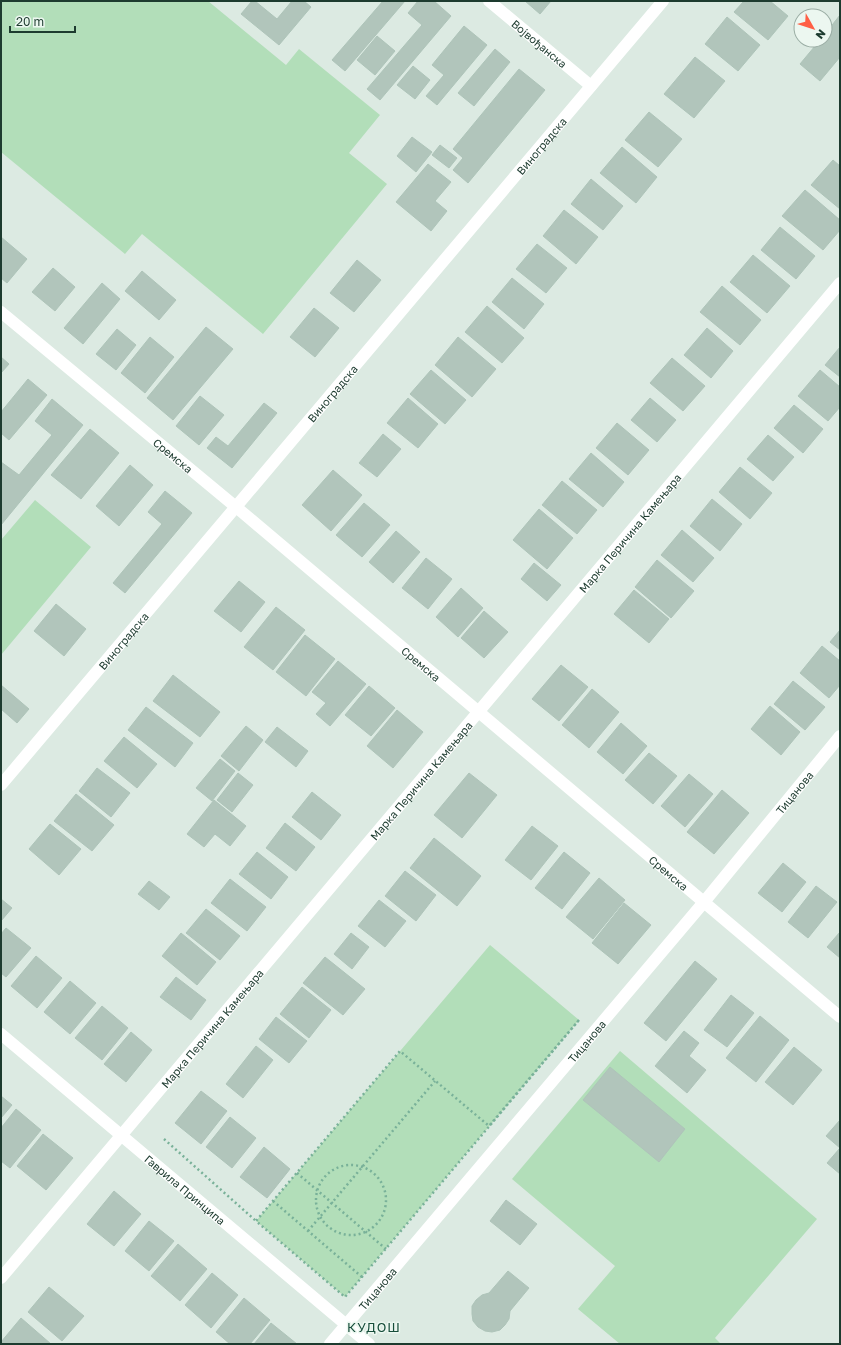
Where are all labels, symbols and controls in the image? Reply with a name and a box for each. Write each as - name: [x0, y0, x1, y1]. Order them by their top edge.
- scale bar: [10, 8, 75, 34]
- north arrow: [793, 8, 833, 48]
- text: 20 m: [16, 14, 44, 29]
- street label: Војвођанска: [509, 17, 570, 70]
- text: N: [813, 27, 829, 42]
- street label: Виноградска: [513, 114, 569, 177]
- street label: Виноградска: [304, 362, 360, 424]
- street label: Сремска: [151, 435, 196, 475]
- street label: Марка Перичина Камењара: [576, 471, 683, 595]
- street label: Виноградска: [95, 609, 151, 672]
- street label: Сремска: [399, 643, 444, 684]
- street label: Марка Перичина Камењара: [367, 718, 474, 842]
- street label: Тицанова: [773, 768, 815, 816]
- street label: Сремска: [647, 852, 691, 893]
- street label: Марка Перичина Камењара: [158, 966, 266, 1090]
- street label: Тицанова: [565, 1017, 608, 1065]
- street label: Гаврила Принципа: [142, 1152, 228, 1227]
- street label: Тицанова: [356, 1264, 399, 1312]
- district label: КУДОШ: [347, 1319, 401, 1335]

